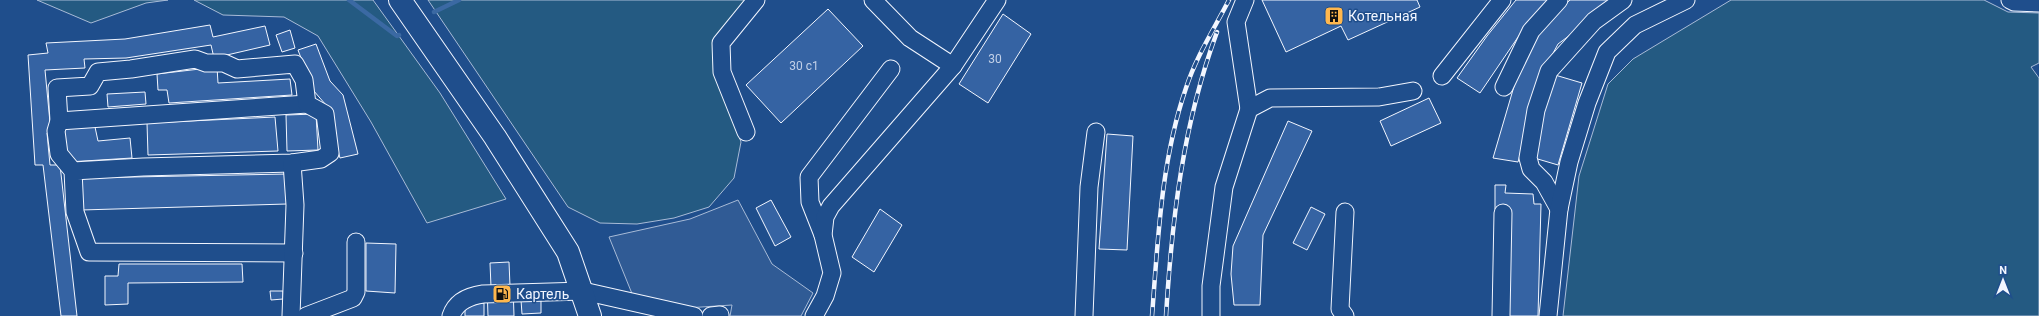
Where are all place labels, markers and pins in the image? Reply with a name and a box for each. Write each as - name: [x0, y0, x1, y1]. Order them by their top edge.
- building icon: Котельная: [1323, 5, 1345, 27]
- place label: Котельная: [1348, 8, 1417, 24]
- fuel station icon: Картель: [491, 283, 513, 305]
- place label: Картель: [516, 286, 569, 302]

